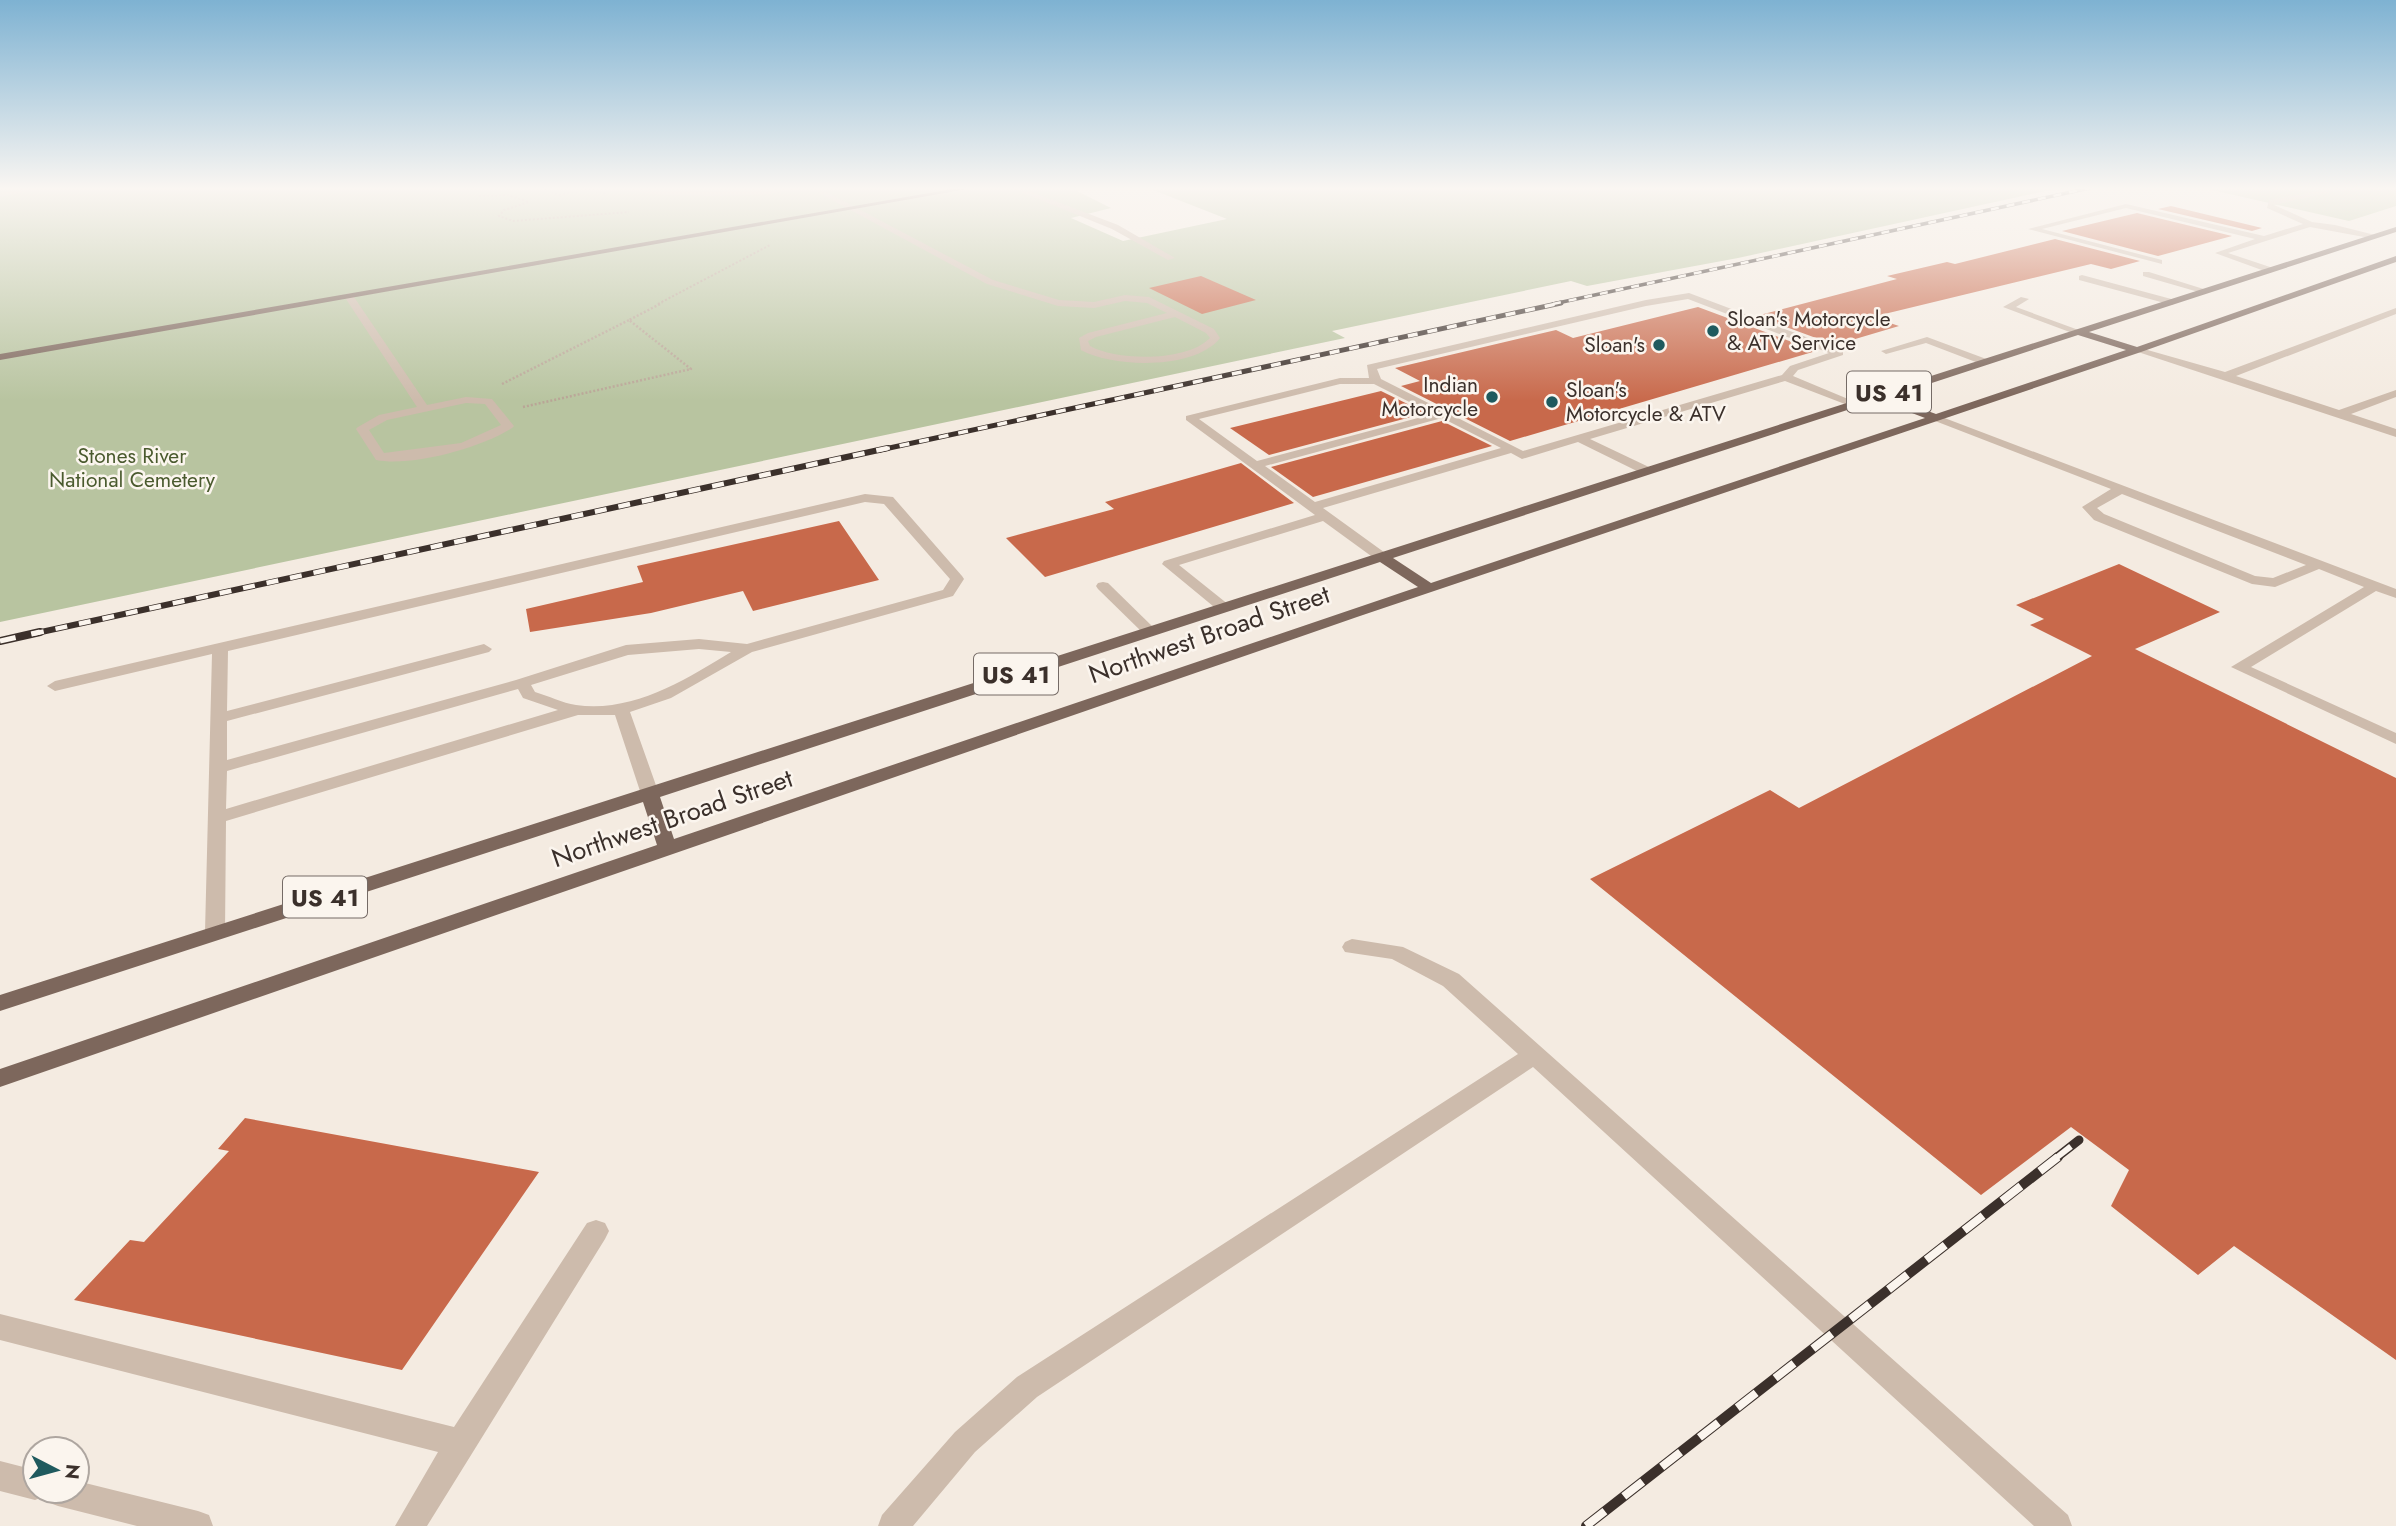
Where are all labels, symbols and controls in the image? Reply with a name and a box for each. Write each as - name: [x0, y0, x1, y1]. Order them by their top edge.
- place label: Sloan's Motorcycle & ATV Service: [1727, 304, 1891, 358]
- marker: Sloan's Motorcycle & ATV Service: [1705, 323, 1721, 339]
- place label: Sloan's: [1584, 330, 1645, 360]
- marker: Sloan's: [1651, 337, 1667, 353]
- place label: Indian Motorcycle: [1381, 370, 1478, 424]
- road number: US 41: [1847, 372, 1931, 412]
- place label: Sloan's Motorcycle & ATV: [1566, 375, 1726, 429]
- marker: Indian Motorcycle: [1484, 389, 1500, 405]
- marker: Sloan's Motorcycle & ATV: [1544, 394, 1560, 410]
- park label: Stones River National Cemetery: [49, 441, 216, 495]
- street label: Northwest Broad Street: [1083, 575, 1335, 693]
- road number: US 41: [974, 654, 1058, 694]
- street label: Northwest Broad Street: [546, 759, 798, 877]
- road number: US 41: [283, 876, 367, 917]
- north arrow: [21, 1435, 91, 1505]
- text: N: [58, 1463, 87, 1481]

